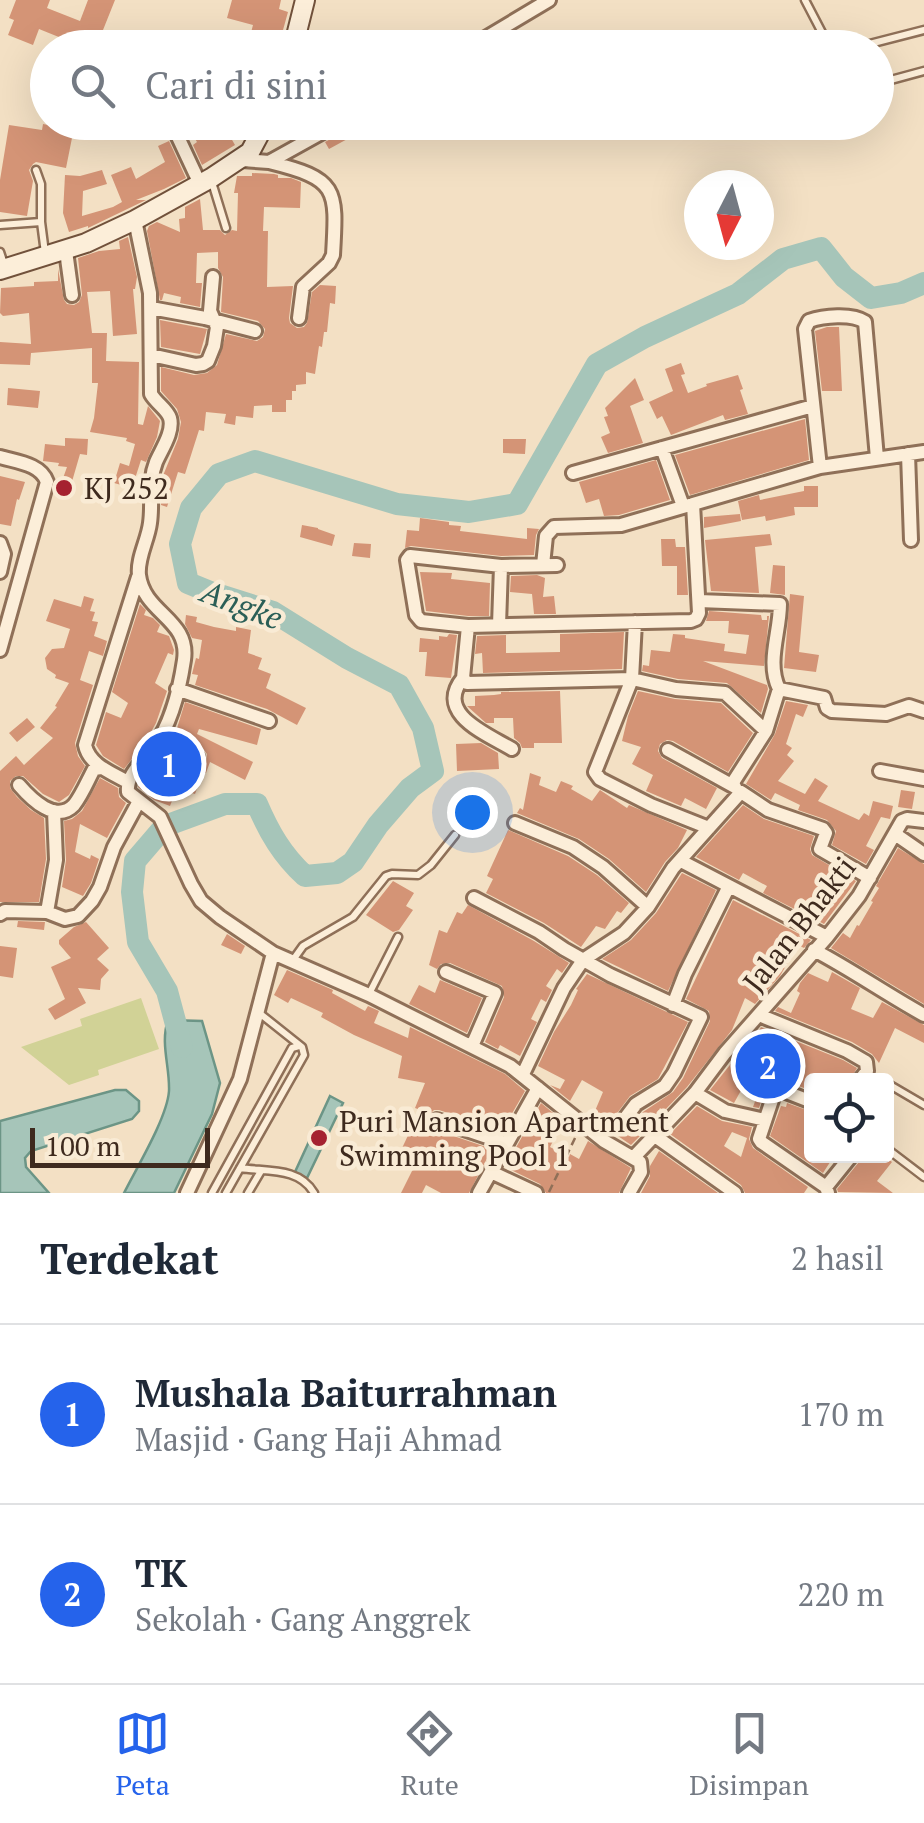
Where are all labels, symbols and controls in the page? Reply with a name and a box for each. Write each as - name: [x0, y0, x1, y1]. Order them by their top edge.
- search box: [30, 30, 894, 140]
- icon: search: [65, 58, 120, 113]
- text: Cari di sini: [145, 60, 328, 110]
- north arrow: [684, 170, 774, 260]
- place label: KJ 252: [84, 468, 169, 508]
- marker: KJ 252: [53, 477, 75, 499]
- water label: Angke: [193, 569, 289, 639]
- pin: 1: [136, 726, 202, 802]
- your location: [447, 787, 498, 838]
- street label: Jalan Bhakti: [734, 848, 864, 1000]
- pin: 2: [736, 1028, 800, 1104]
- map controls: [804, 1073, 894, 1163]
- button: locate: [804, 1073, 894, 1163]
- place label: Puri Mansion Apartment Swimming Pool 1: [339, 1101, 669, 1175]
- scale bar: [30, 1123, 210, 1168]
- text: 100 m: [45, 1127, 121, 1164]
- marker: Puri Mansion Apartment Swimming Pool 1: [308, 1127, 330, 1149]
- text: Terdekat: [40, 1230, 219, 1286]
- text: 2 hasil: [791, 1237, 884, 1279]
- text: Mushala Baiturrahman: [135, 1368, 557, 1418]
- text: 1: [63, 1393, 82, 1435]
- text: 170 m: [797, 1393, 884, 1435]
- text: Masjid · Gang Haji Ahmad: [135, 1418, 502, 1460]
- text: TK: [135, 1548, 187, 1598]
- text: 2: [63, 1573, 82, 1615]
- text: 220 m: [797, 1573, 884, 1615]
- text: Sekolah · Gang Anggrek: [135, 1598, 471, 1640]
- tab: Peta: [115, 1706, 170, 1803]
- tab: Rute: [400, 1706, 459, 1803]
- tab: Disimpan: [689, 1706, 809, 1803]

